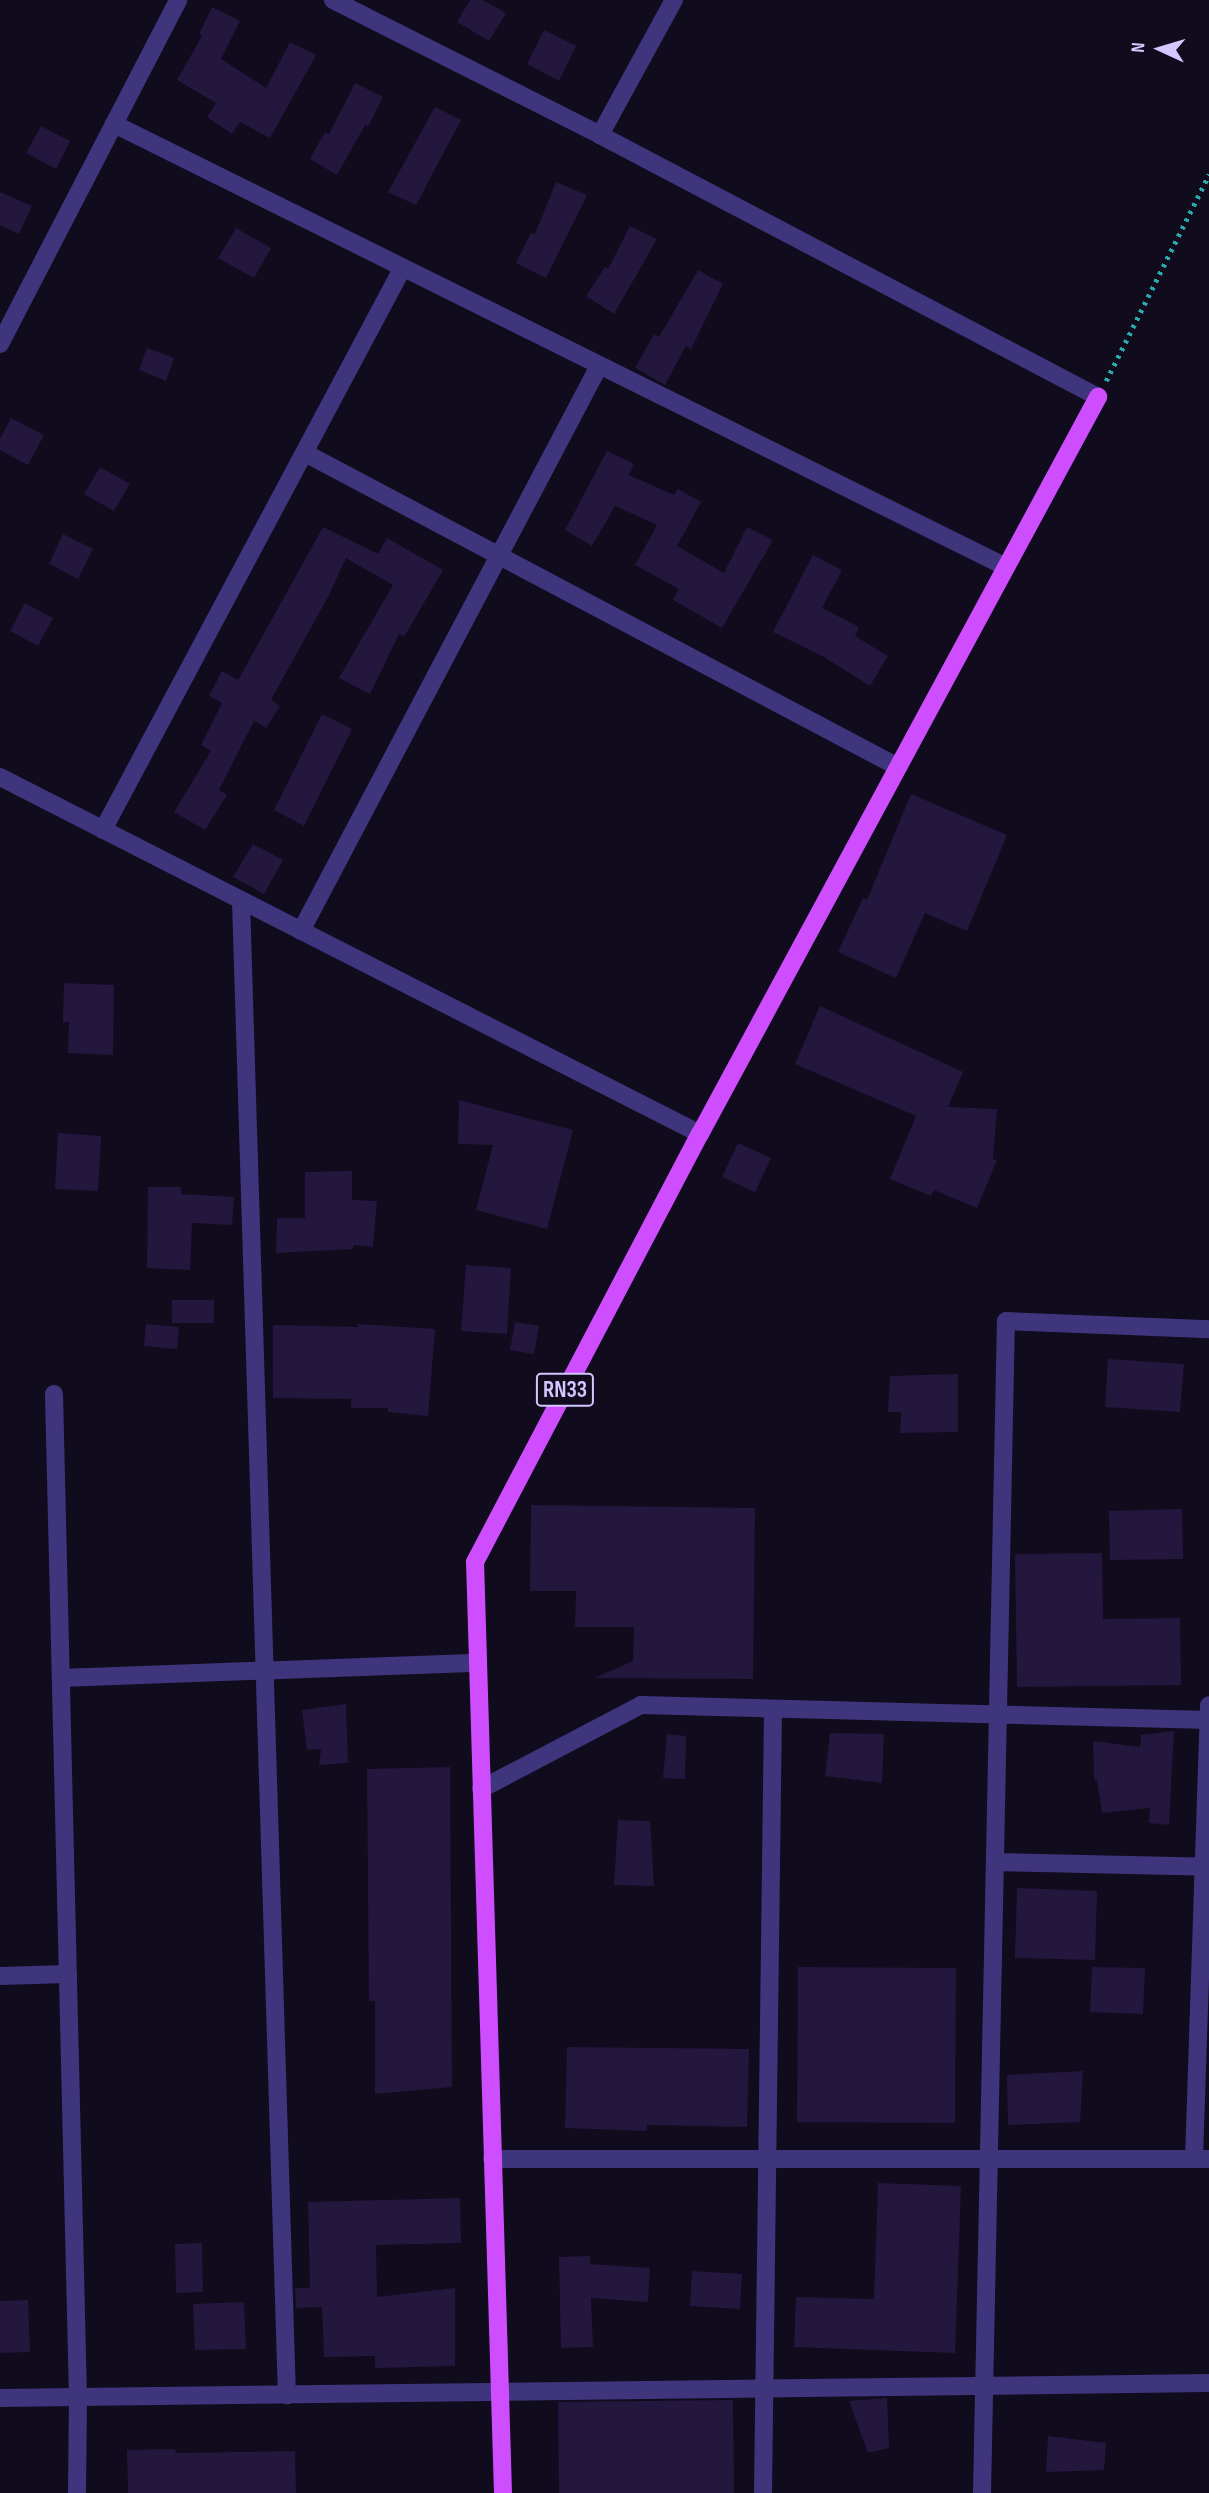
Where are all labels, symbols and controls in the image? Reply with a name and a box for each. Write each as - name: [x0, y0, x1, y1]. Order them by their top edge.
- north arrow: [1125, 14, 1195, 84]
- text: N: [1127, 42, 1150, 53]
- road number: RN33: [535, 1371, 595, 1410]

